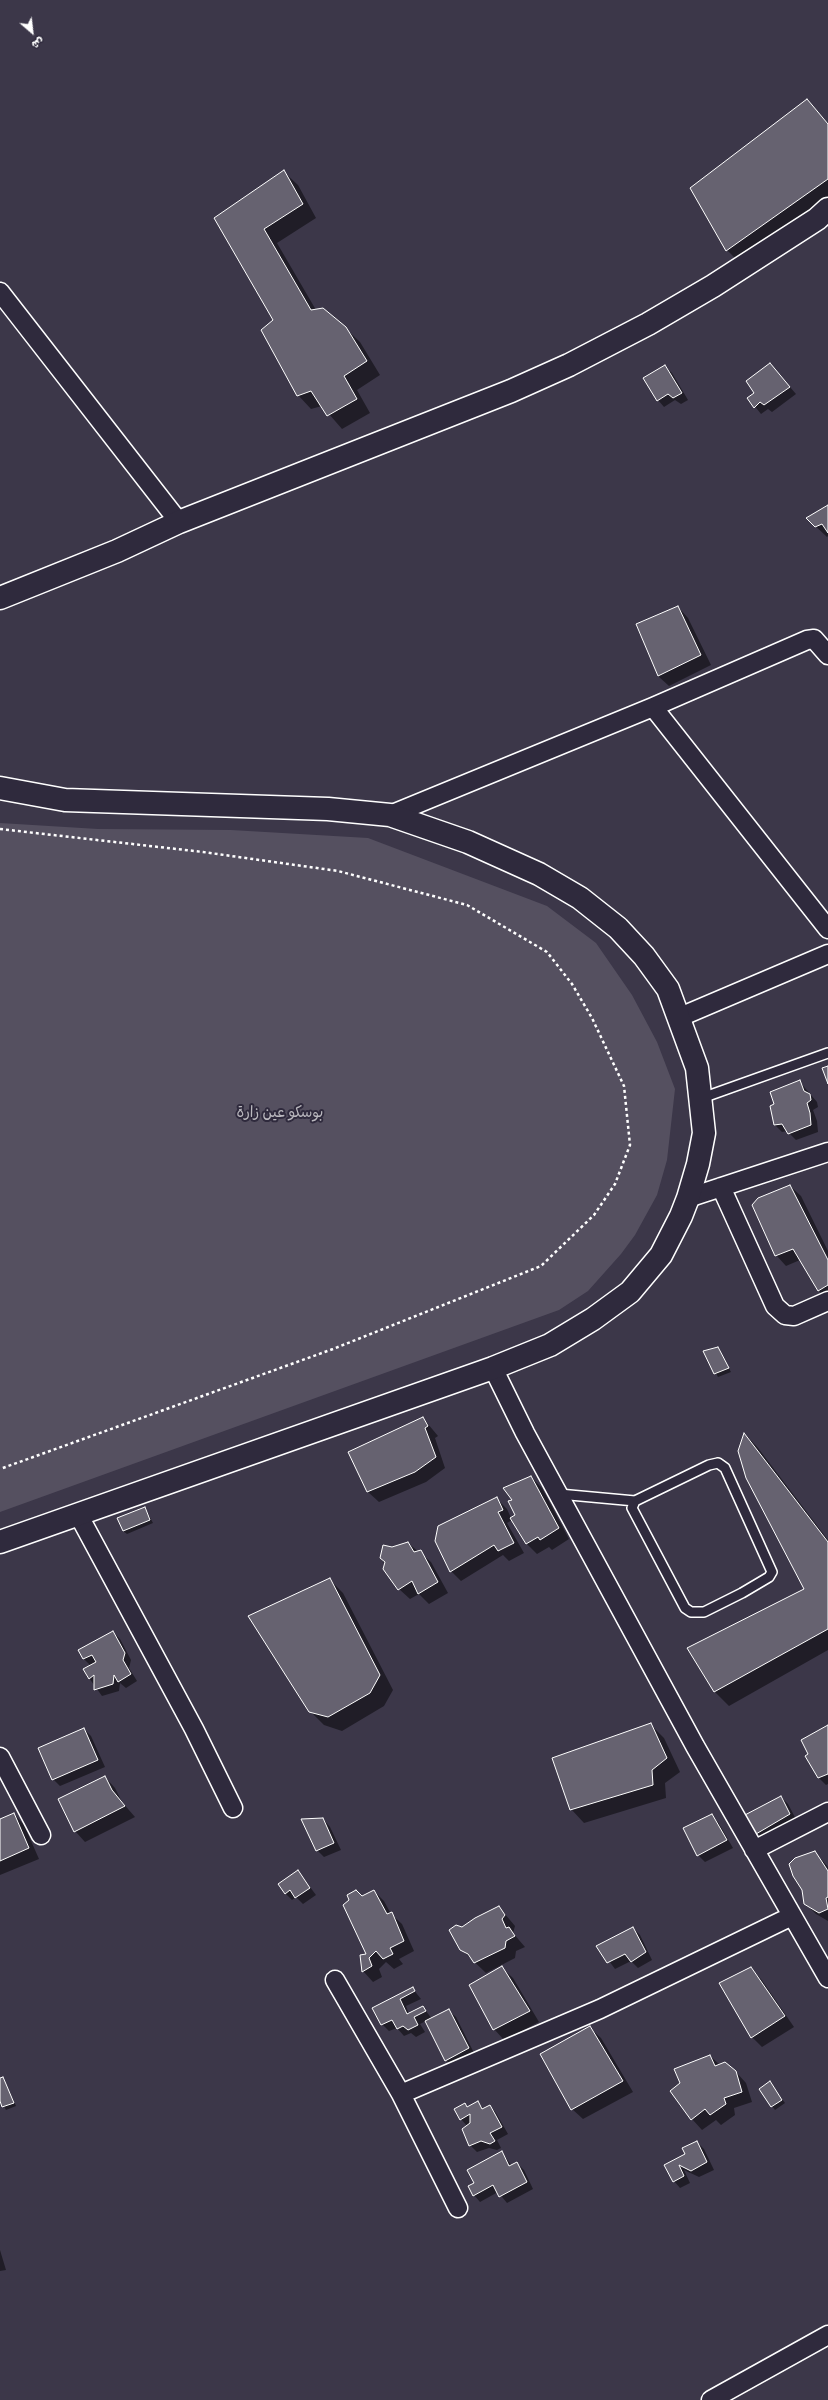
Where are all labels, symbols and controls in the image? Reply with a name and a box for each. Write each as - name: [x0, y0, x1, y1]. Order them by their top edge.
- north arrow: [12, 12, 52, 52]
- text: ش: [29, 34, 46, 52]
- park label: بوسكو عين زارة: [237, 1104, 323, 1122]

